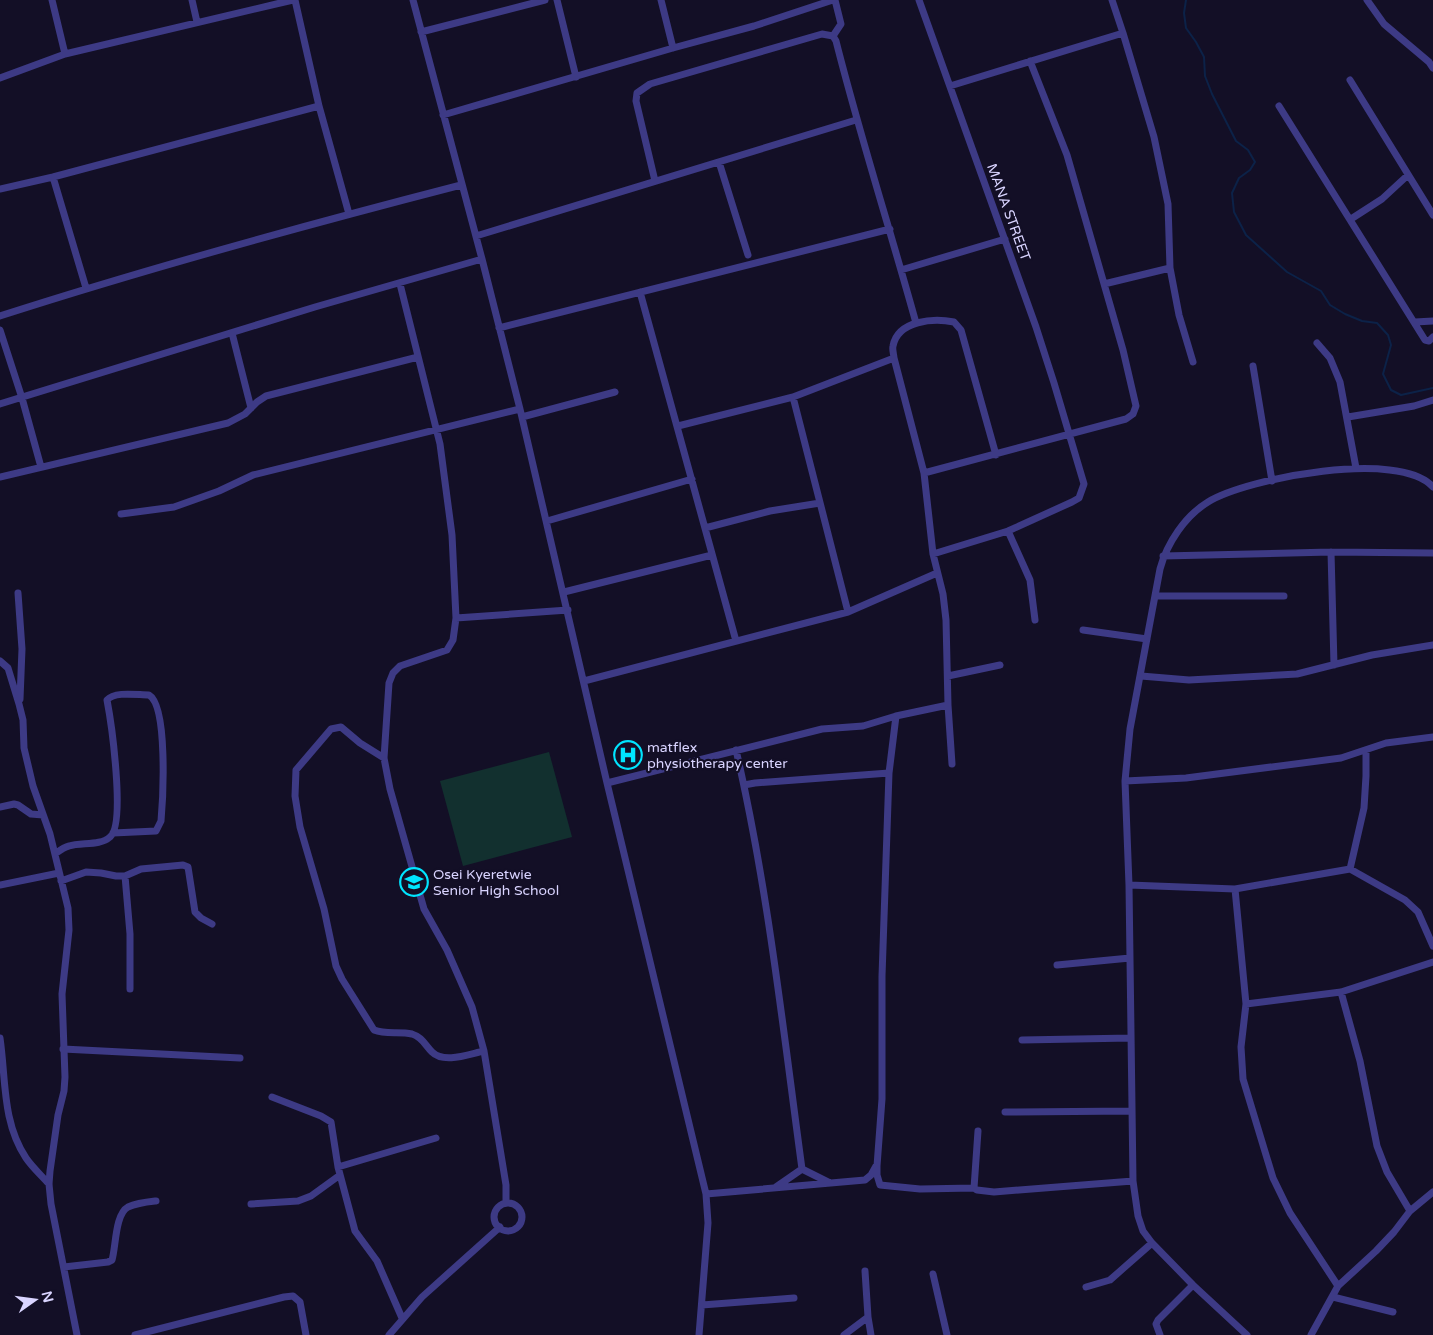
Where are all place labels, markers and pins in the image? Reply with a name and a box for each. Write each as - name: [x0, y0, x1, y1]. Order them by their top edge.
- place label: matflex physiotherapy center: [647, 739, 788, 772]
- hospital icon: matflex physiotherapy center: [613, 740, 643, 770]
- place label: Osei Kyeretwie Senior High School: [433, 866, 559, 899]
- school or university icon: Osei Kyeretwie Senior High School: [399, 867, 429, 897]

